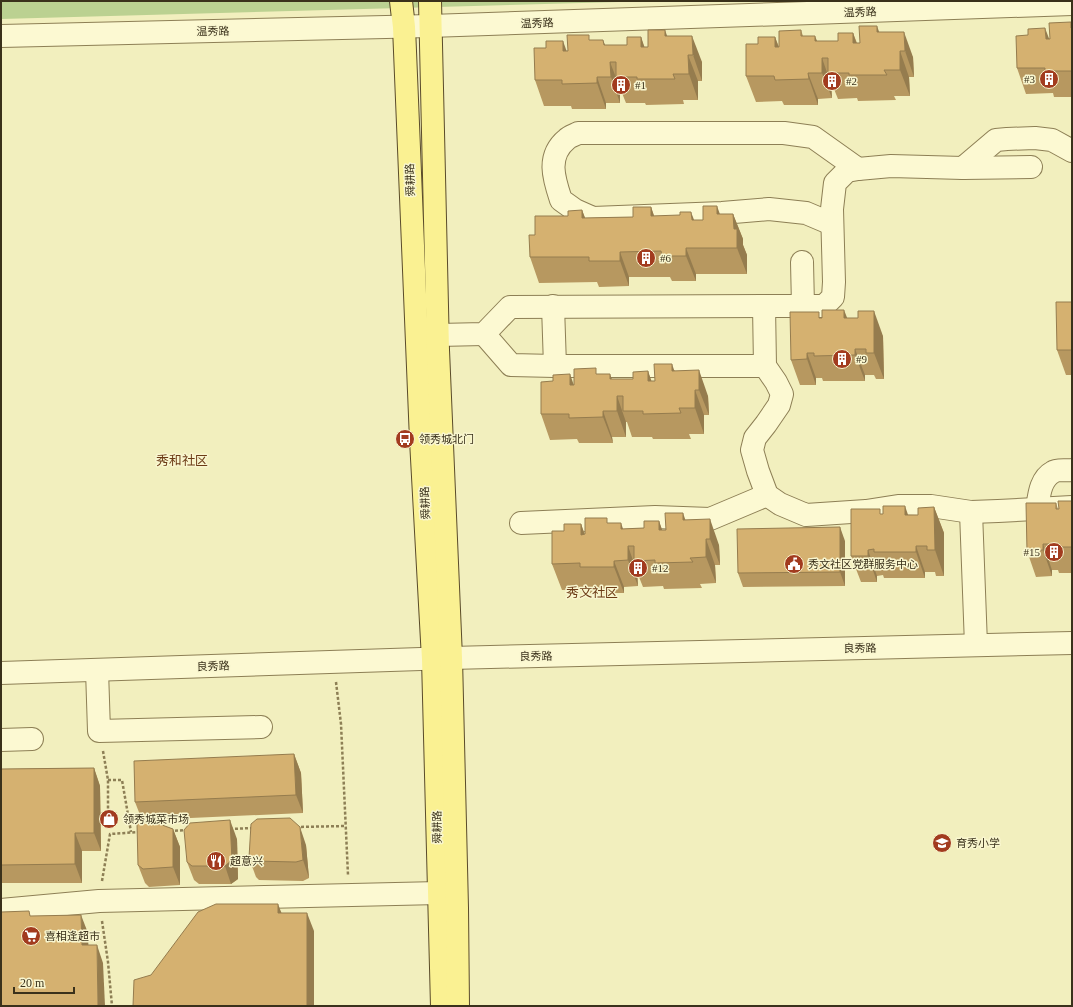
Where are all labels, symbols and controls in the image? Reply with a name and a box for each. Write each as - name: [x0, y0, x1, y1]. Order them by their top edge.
- street label: 温秀路: [843, 5, 877, 19]
- street label: 温秀路: [520, 16, 554, 30]
- street label: 温秀路: [196, 25, 230, 37]
- building icon: #3: [1038, 68, 1060, 90]
- building icon: #2: [821, 70, 843, 92]
- place label: #3: [1024, 73, 1036, 85]
- building icon: #1: [610, 74, 632, 96]
- place label: #2: [846, 75, 857, 87]
- place label: #1: [635, 79, 646, 91]
- street label: 舜耕路: [403, 163, 417, 197]
- building icon: #6: [635, 247, 657, 269]
- place label: #6: [660, 252, 672, 264]
- building icon: #9: [831, 348, 853, 370]
- place label: #9: [856, 353, 868, 365]
- bus stop icon: 领秀城北门: [394, 428, 416, 450]
- place label: 领秀城北门: [419, 433, 474, 445]
- district label: 秀和社区: [156, 453, 208, 468]
- street label: 舜耕路: [418, 486, 432, 520]
- building icon: #15: [1043, 541, 1065, 563]
- place label: #15: [1024, 546, 1041, 558]
- public building icon: 秀文社区党群服务中心: [783, 553, 805, 575]
- building icon: #12: [627, 557, 649, 579]
- place label: 秀文社区党群服务中心: [808, 558, 918, 570]
- place label: #12: [652, 562, 669, 574]
- district label: 秀文社区: [566, 585, 618, 600]
- street label: 良秀路: [843, 642, 877, 654]
- street label: 良秀路: [519, 650, 553, 662]
- street label: 良秀路: [196, 659, 230, 673]
- shop icon: 领秀城菜市场: [98, 808, 120, 830]
- street label: 舜耕路: [431, 810, 443, 844]
- place label: 领秀城菜市场: [123, 813, 189, 825]
- school or university icon: 育秀小学: [931, 832, 953, 854]
- place label: 育秀小学: [956, 837, 1000, 849]
- restaurant icon: 超意兴: [205, 850, 227, 872]
- place label: 超意兴: [230, 855, 263, 867]
- supermarket icon: 喜相逢超市: [20, 925, 42, 947]
- place label: 喜相逢超市: [45, 930, 100, 942]
- scale bar: [14, 969, 74, 995]
- text: 20 m: [20, 976, 45, 990]

